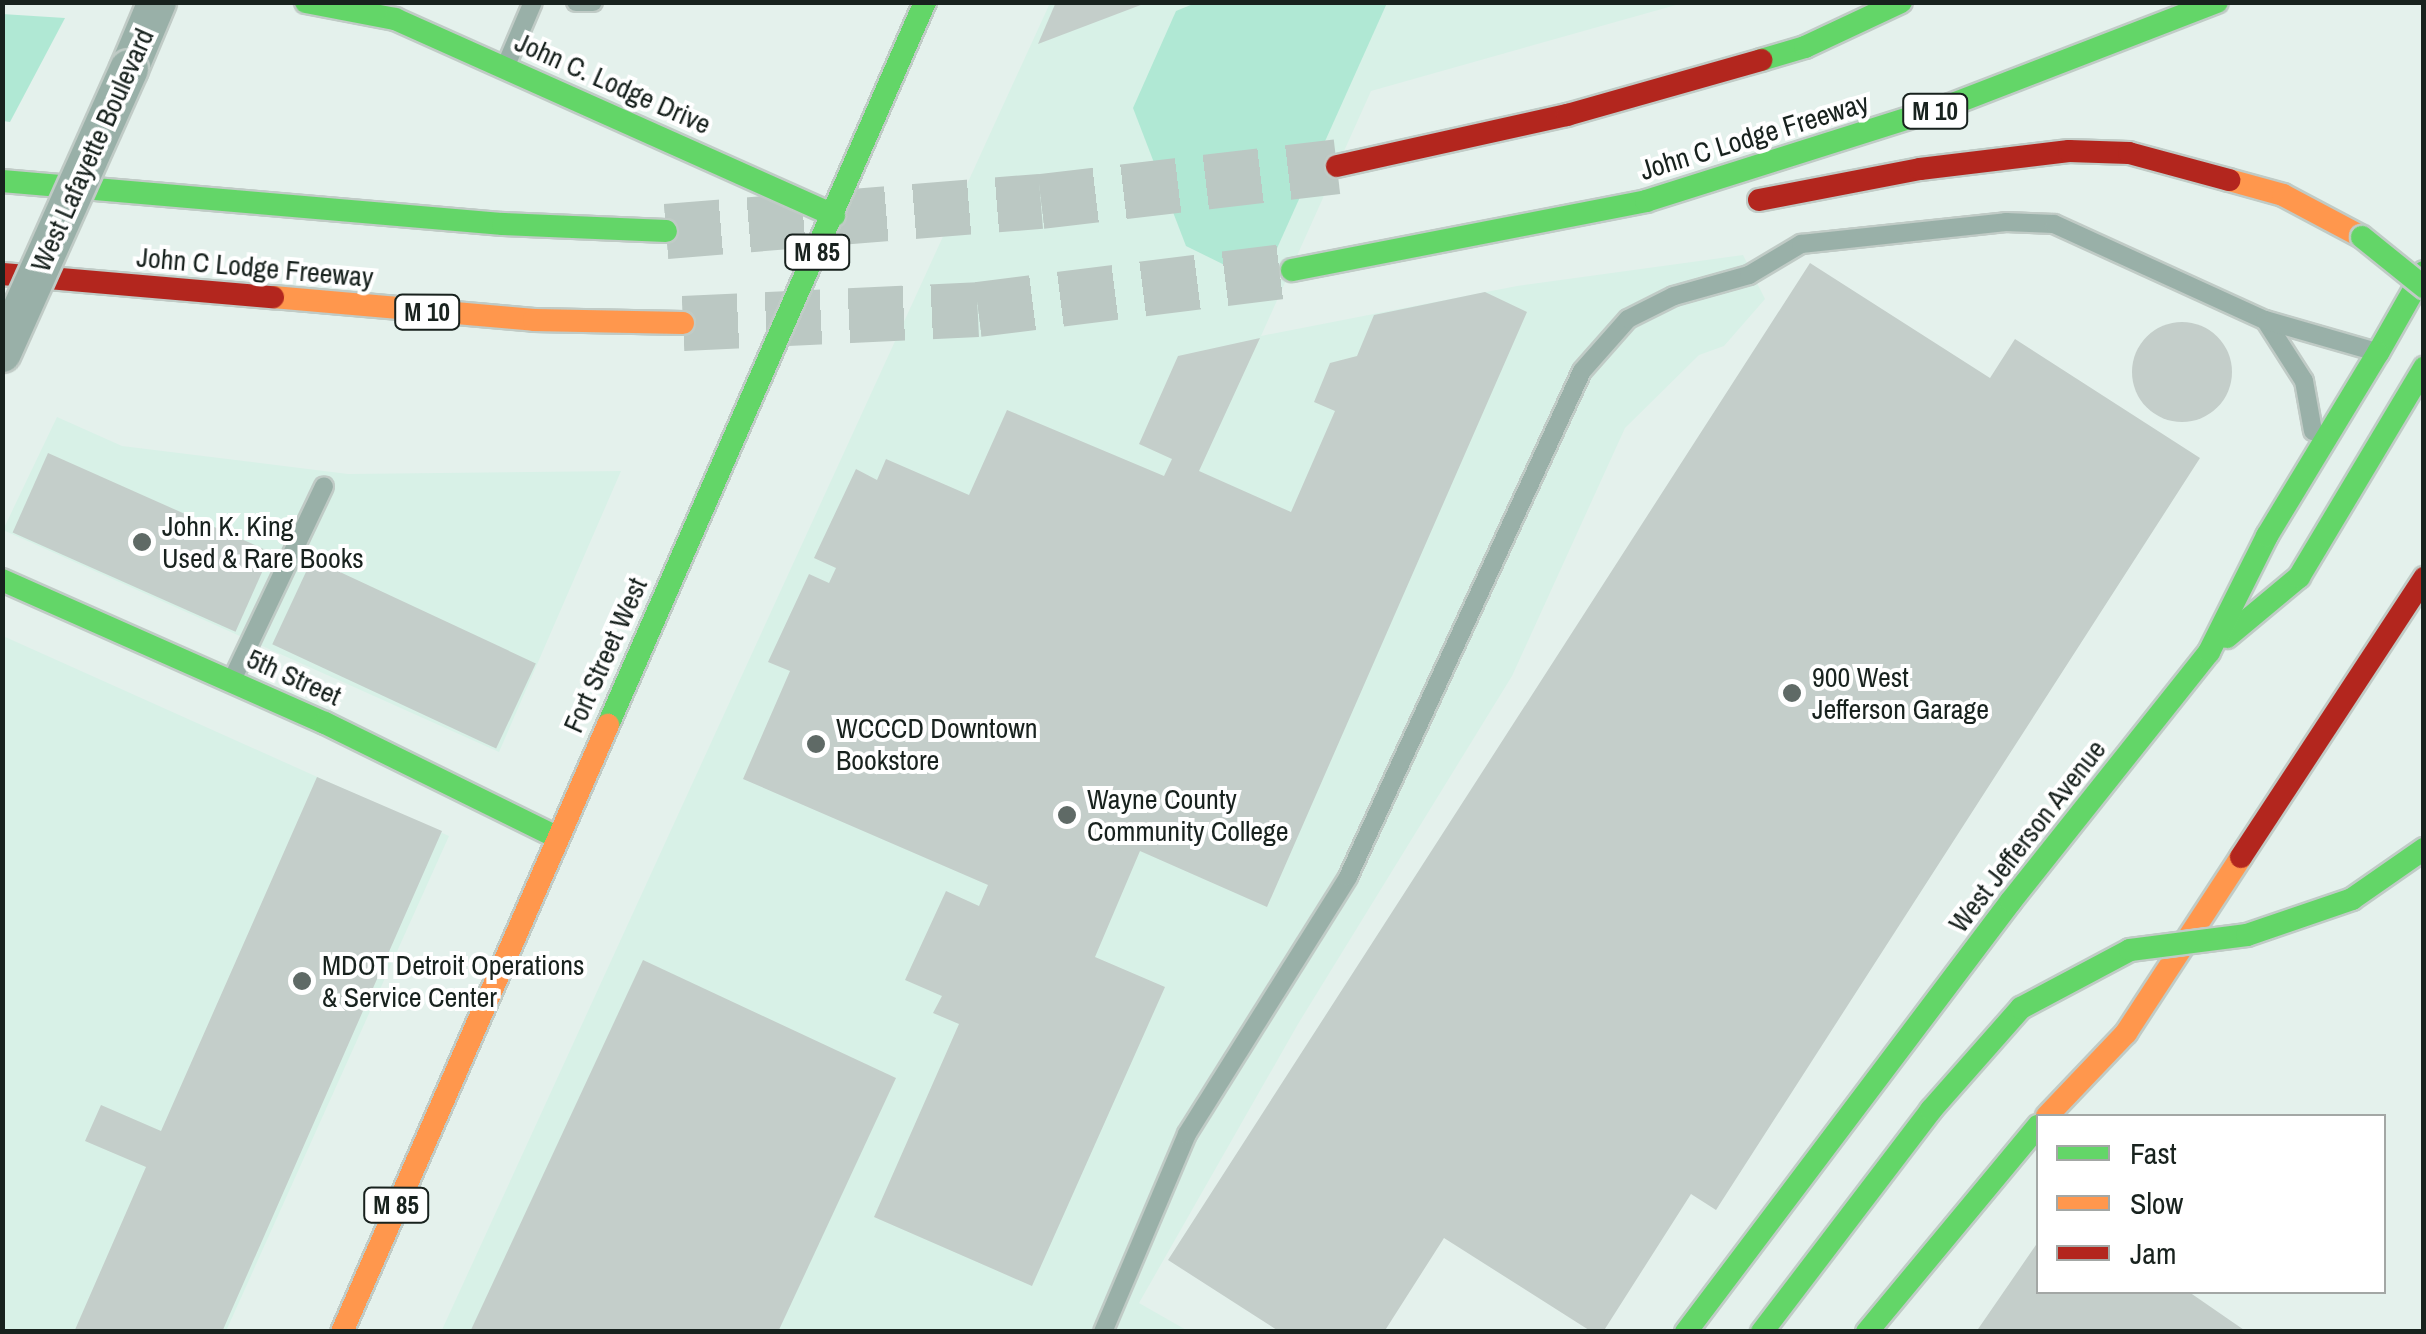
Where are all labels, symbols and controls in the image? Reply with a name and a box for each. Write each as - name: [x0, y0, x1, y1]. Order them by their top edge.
- street label: West Lafayette Boulevard: [23, 23, 161, 277]
- street label: John C. Lodge Drive: [510, 25, 716, 141]
- street label: John C Lodge Freeway: [1636, 85, 1872, 187]
- road number: M 10: [1900, 91, 1970, 131]
- road number: M 85: [782, 232, 852, 272]
- street label: John C Lodge Freeway: [135, 240, 375, 294]
- road number: M 10: [392, 292, 462, 332]
- place label: John K. King Used & Rare Books: [162, 509, 364, 575]
- marker: John K. King Used & Rare Books: [131, 531, 153, 553]
- street label: Fort Street West: [556, 573, 654, 737]
- street label: 5th Street: [242, 641, 346, 713]
- place label: 900 West Jefferson Garage: [1812, 660, 1989, 726]
- marker: 900 West Jefferson Garage: [1781, 682, 1803, 704]
- place label: WCCCD Downtown Bookstore: [836, 711, 1038, 777]
- marker: WCCCD Downtown Bookstore: [805, 733, 827, 755]
- street label: West Jefferson Avenue: [1941, 733, 2113, 939]
- place label: Wayne County Community College: [1087, 782, 1289, 848]
- marker: Wayne County Community College: [1056, 804, 1078, 826]
- place label: MDOT Detroit Operations & Service Center: [322, 948, 585, 1014]
- marker: MDOT Detroit Operations & Service Center: [291, 970, 313, 992]
- legend: [2036, 1114, 2386, 1294]
- text: Fast: [2130, 1133, 2177, 1173]
- text: Slow: [2130, 1183, 2183, 1223]
- road number: M 85: [361, 1185, 431, 1225]
- text: Jam: [2130, 1233, 2176, 1273]

